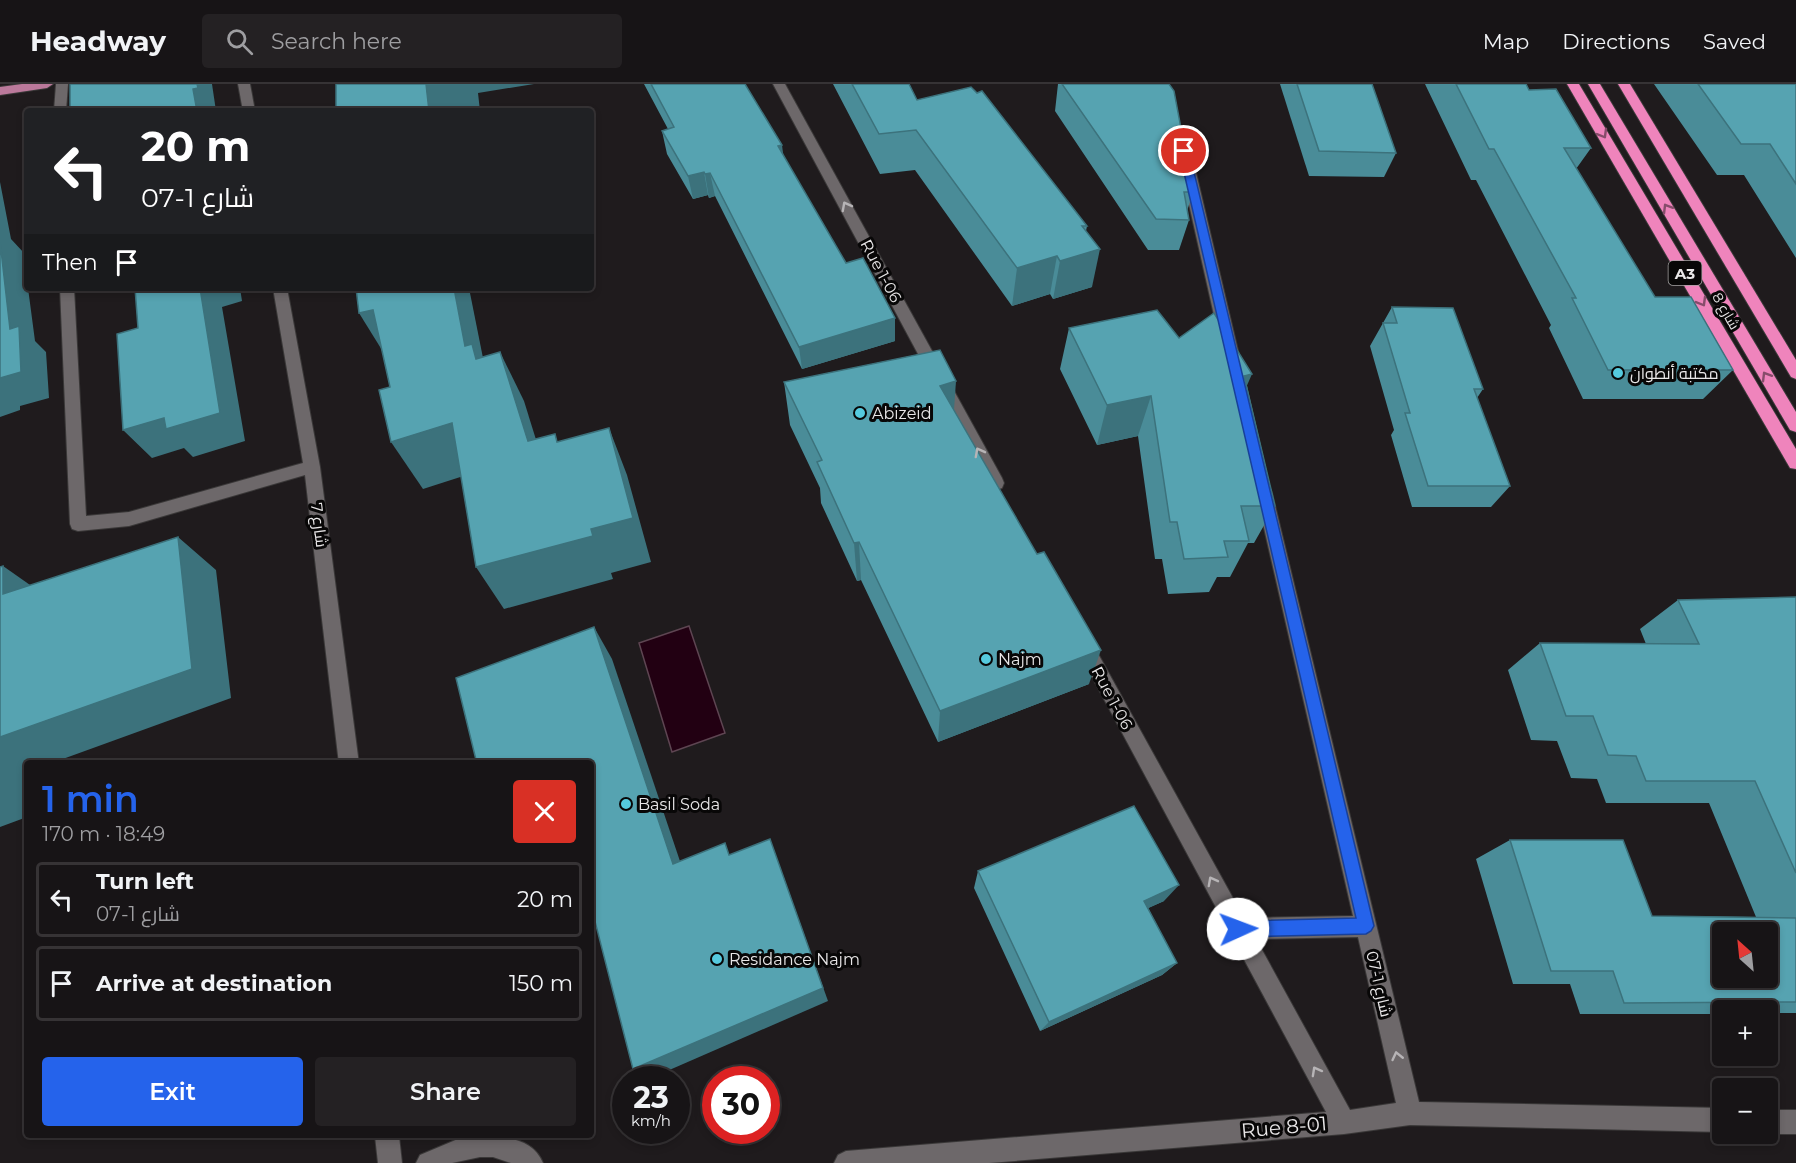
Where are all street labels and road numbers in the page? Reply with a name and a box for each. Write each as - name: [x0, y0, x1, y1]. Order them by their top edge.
- street label: Rue 1-06: [857, 236, 906, 306]
- road number: A3: [1668, 261, 1702, 285]
- street label: شارع 8: [1708, 289, 1744, 333]
- street label: شارع 7: [305, 502, 331, 549]
- street label: Rue 1-06: [1088, 663, 1137, 733]
- street label: شارع 1-07: [1360, 949, 1396, 1019]
- street label: Rue 8-01: [1240, 1111, 1328, 1143]

